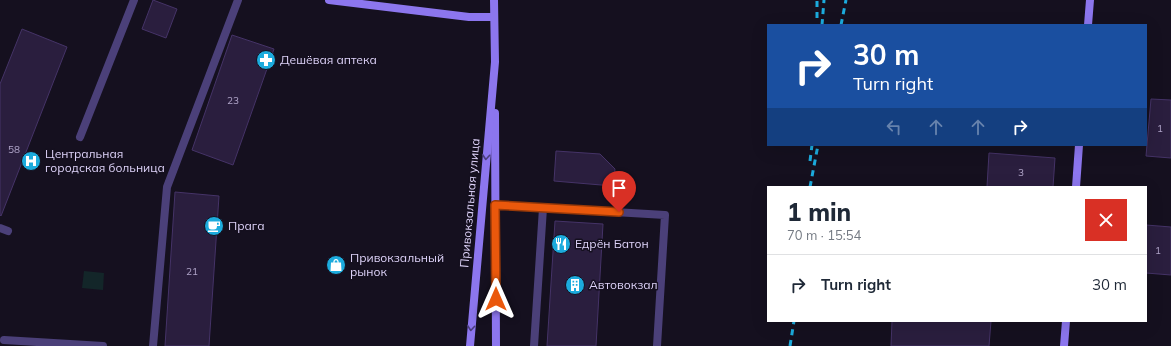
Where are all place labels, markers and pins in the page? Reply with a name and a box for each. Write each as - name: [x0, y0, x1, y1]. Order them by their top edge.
- pharmacy icon: Дешёвая аптека: [255, 49, 277, 71]
- place label: Дешёвая аптека: [280, 52, 377, 67]
- place label: Центральная городская больница: [45, 146, 165, 175]
- hospital icon: Центральная городская больница: [20, 150, 42, 172]
- pin: [602, 171, 636, 212]
- cafe icon: Прага: [203, 215, 225, 237]
- place label: Прага: [228, 218, 264, 233]
- restaurant icon: Едрён Батон: [550, 233, 572, 255]
- place label: Едрён Батон: [575, 236, 649, 251]
- place label: Привокзальный рынок: [350, 250, 444, 279]
- shop icon: Привокзальный рынок: [325, 254, 347, 276]
- building icon: Автовокзал: [564, 274, 586, 296]
- place label: Автовокзал: [589, 277, 658, 292]

